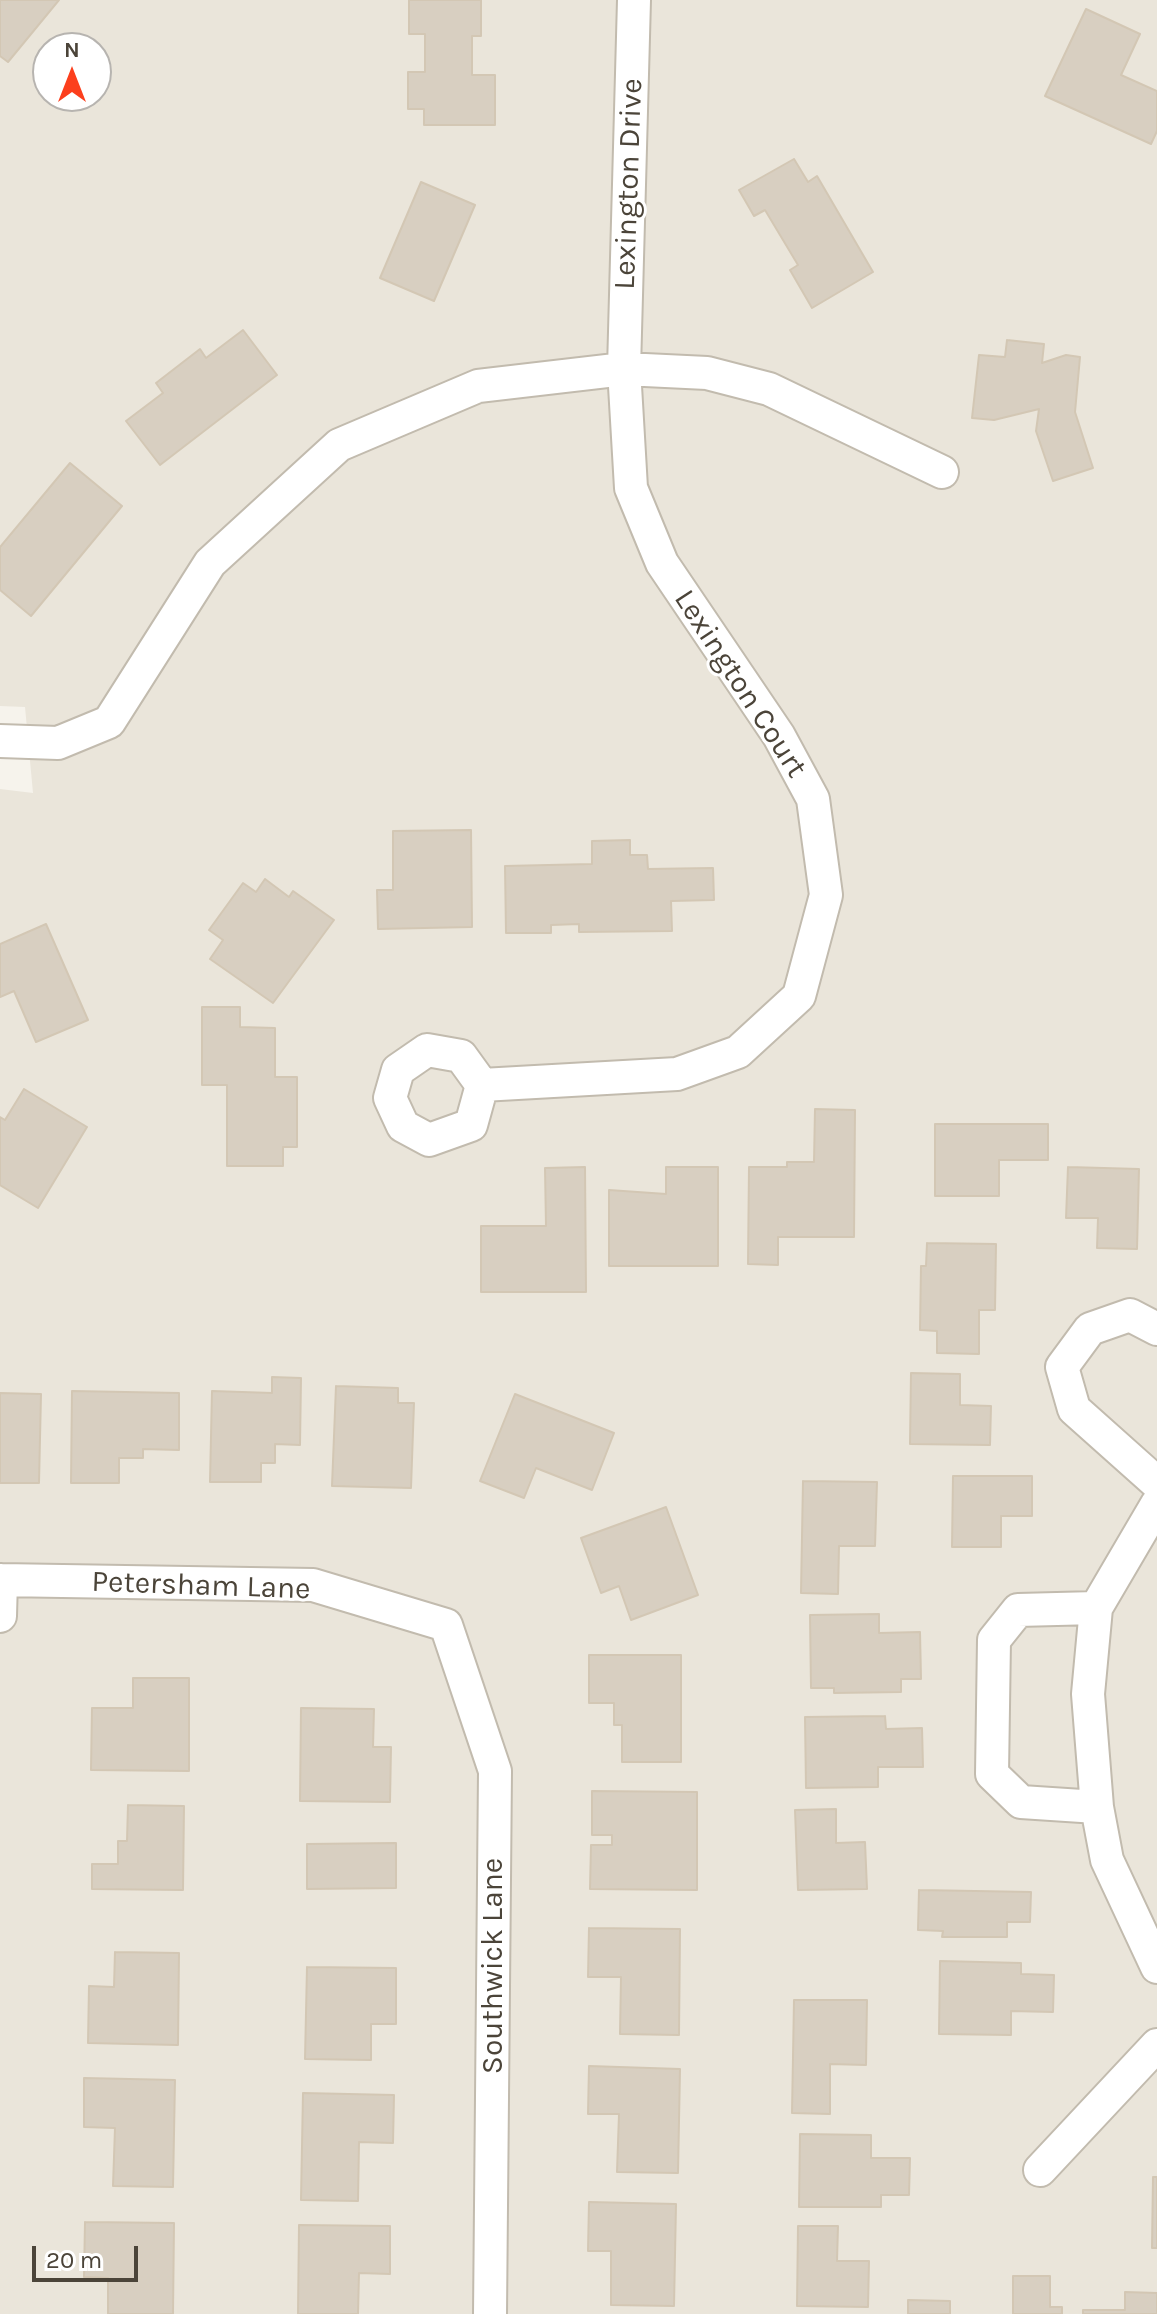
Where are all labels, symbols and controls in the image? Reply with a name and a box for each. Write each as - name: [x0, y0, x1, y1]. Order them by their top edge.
- north arrow: [32, 32, 112, 112]
- text: N: [64, 37, 80, 63]
- street label: Lexington Drive: [607, 78, 651, 290]
- street label: Lexington Court: [666, 583, 814, 785]
- street label: Petersham Lane: [91, 1564, 311, 1608]
- street label: Southwick Lane: [475, 1858, 511, 2074]
- scale bar: [36, 2230, 142, 2280]
- text: 20 m: [46, 2246, 102, 2274]

